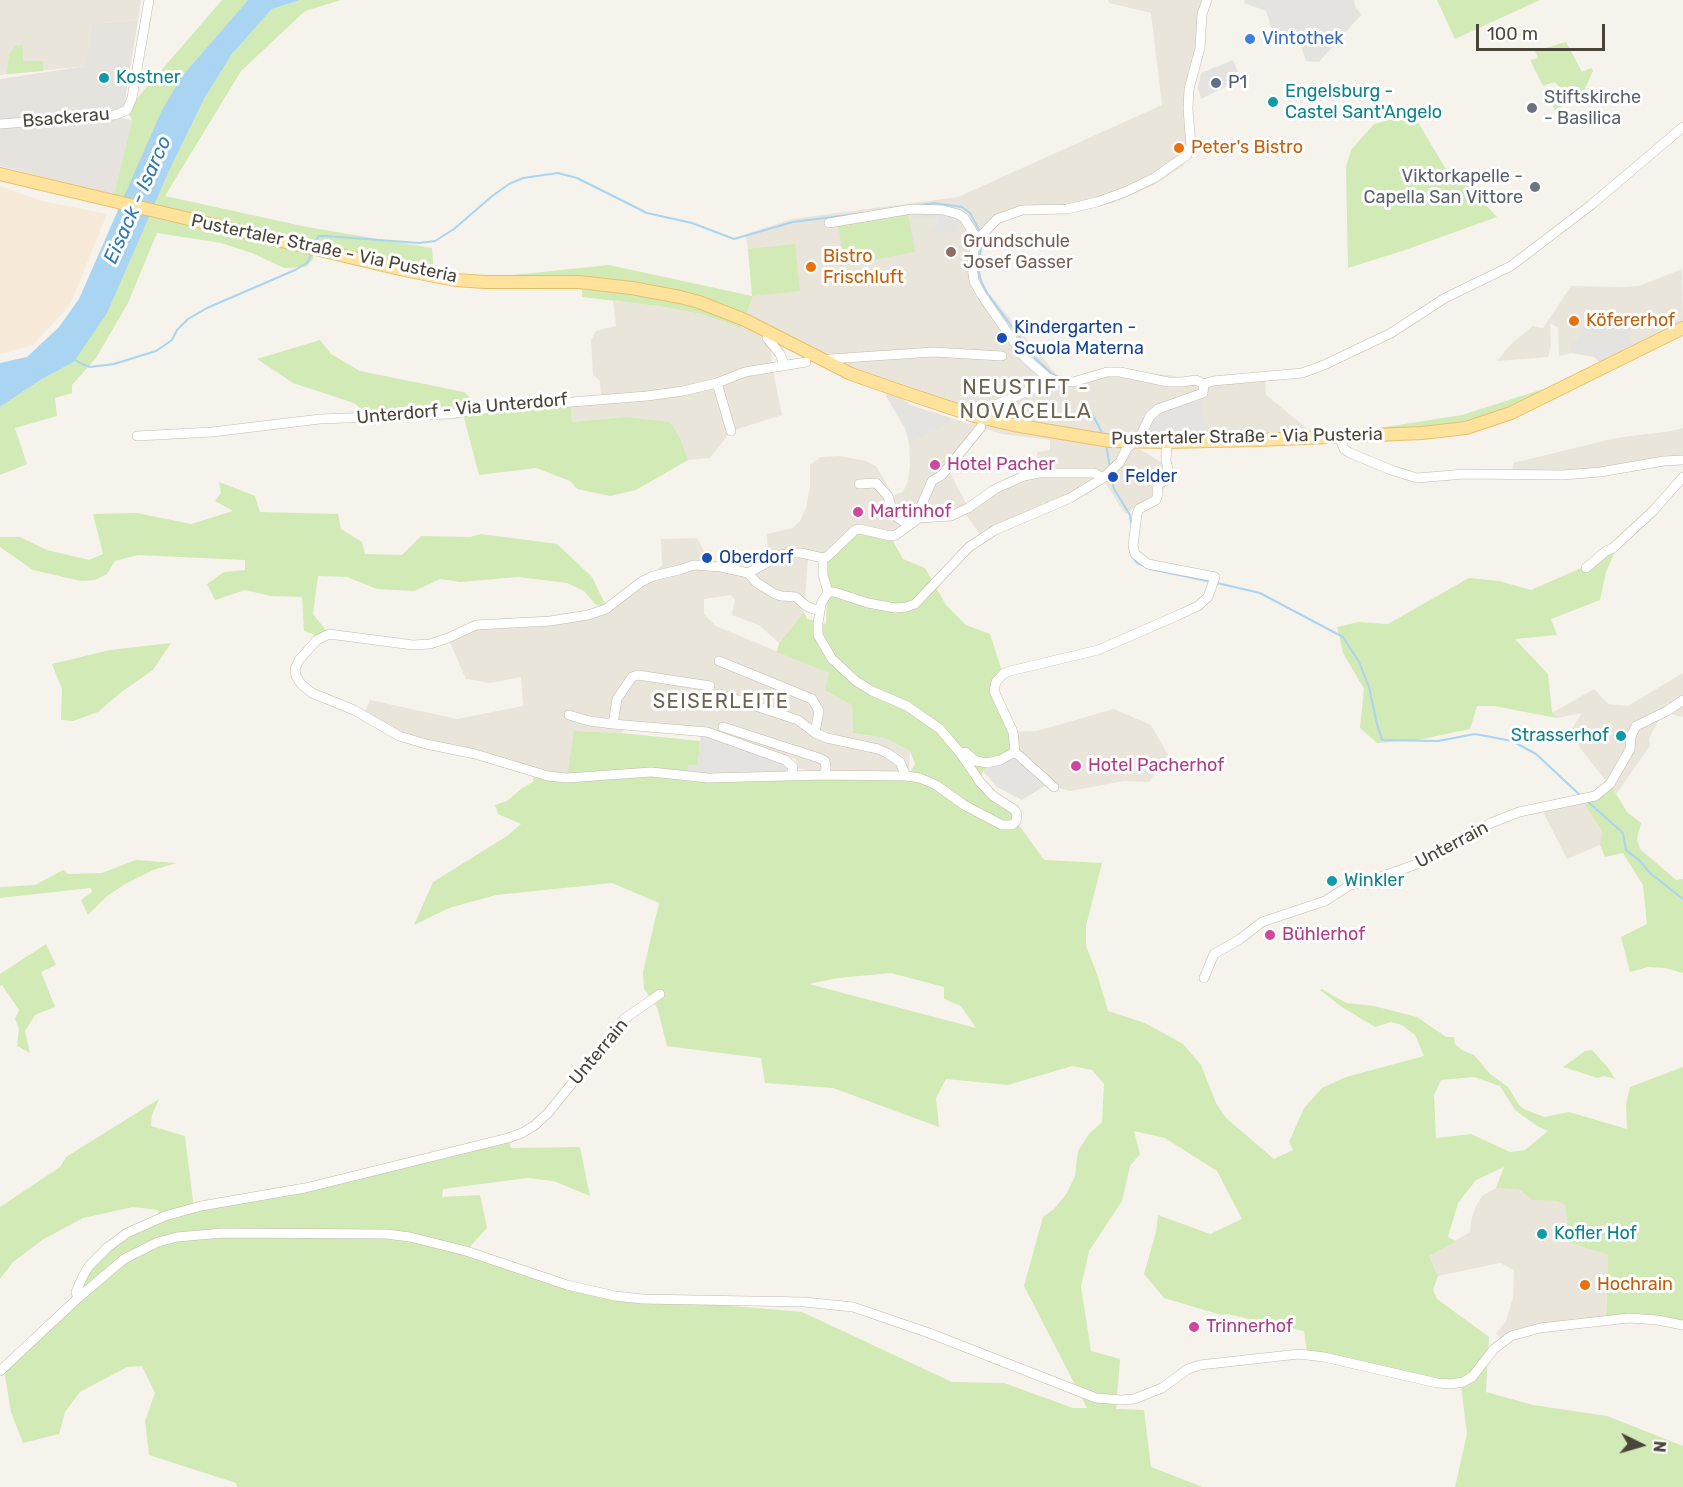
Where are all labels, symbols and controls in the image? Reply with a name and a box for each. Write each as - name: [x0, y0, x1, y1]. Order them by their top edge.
- scale bar: [1479, 12, 1608, 50]
- text: 100 m: [1487, 23, 1538, 45]
- place label: Vintothek: [1262, 28, 1344, 50]
- marker: Vintothek: [1243, 32, 1257, 46]
- place label: Kostner: [116, 67, 181, 89]
- marker: Kostner: [97, 71, 111, 85]
- place label: P1: [1228, 72, 1247, 94]
- marker: P1: [1209, 76, 1223, 90]
- place label: Engelsburg - Castel Sant'Angelo: [1285, 81, 1442, 124]
- place label: Stiftskirche - Basilica: [1544, 87, 1641, 130]
- marker: Engelsburg - Castel Sant'Angelo: [1266, 95, 1280, 109]
- marker: Stiftskirche - Basilica: [1525, 101, 1539, 115]
- street label: Bsackerau: [21, 103, 111, 133]
- water label: Eisack - Isarco: [99, 132, 177, 268]
- place label: Peter's Bistro: [1191, 137, 1303, 159]
- marker: Peter's Bistro: [1172, 141, 1186, 155]
- place label: Viktorkapelle - Capella San Vittore: [1363, 166, 1523, 208]
- marker: Viktorkapelle - Capella San Vittore: [1528, 180, 1542, 194]
- street label: Pustertaler Straße - Via Pusteria: [189, 210, 459, 288]
- place label: Grundschule Josef Gasser: [963, 231, 1073, 274]
- marker: Grundschule Josef Gasser: [944, 245, 958, 259]
- place label: Bistro Frischluft: [823, 246, 904, 288]
- marker: Bistro Frischluft: [804, 260, 818, 274]
- place label: Köfererhof: [1586, 310, 1675, 332]
- marker: Köfererhof: [1567, 314, 1581, 328]
- place label: Kindergarten - Scuola Materna: [1014, 317, 1144, 360]
- marker: Kindergarten - Scuola Materna: [995, 331, 1009, 345]
- district label: NEUSTIFT - NOVACELLA: [960, 375, 1092, 425]
- street label: Unterdorf - Via Unterdorf: [356, 389, 568, 429]
- street label: Pustertaler Straße - Via Pusteria: [1111, 424, 1383, 450]
- place label: Hotel Pacher: [947, 454, 1055, 476]
- marker: Hotel Pacher: [928, 458, 942, 472]
- place label: Felder: [1125, 466, 1177, 488]
- marker: Felder: [1106, 470, 1120, 484]
- place label: Martinhof: [870, 501, 951, 523]
- marker: Martinhof: [851, 505, 865, 519]
- place label: Oberdorf: [719, 547, 793, 569]
- marker: Oberdorf: [700, 551, 714, 565]
- district label: SEISERLEITE: [653, 690, 789, 714]
- place label: Strasserhof: [1511, 725, 1609, 747]
- marker: Strasserhof: [1614, 729, 1628, 743]
- place label: Hotel Pacherhof: [1088, 755, 1224, 777]
- marker: Hotel Pacherhof: [1069, 759, 1083, 773]
- street label: Unterrain: [1412, 817, 1492, 873]
- place label: Winkler: [1344, 870, 1404, 892]
- marker: Winkler: [1325, 874, 1339, 888]
- place label: Bühlerhof: [1282, 924, 1365, 946]
- marker: Bühlerhof: [1263, 928, 1277, 942]
- street label: Unterrain: [565, 1015, 633, 1089]
- place label: Kofler Hof: [1554, 1223, 1637, 1245]
- marker: Kofler Hof: [1535, 1227, 1549, 1241]
- place label: Hochrain: [1597, 1274, 1673, 1296]
- marker: Hochrain: [1578, 1278, 1592, 1292]
- place label: Trinnerhof: [1206, 1316, 1293, 1338]
- marker: Trinnerhof: [1187, 1320, 1201, 1334]
- north arrow: [1611, 1415, 1671, 1475]
- text: N: [1649, 1440, 1669, 1453]

